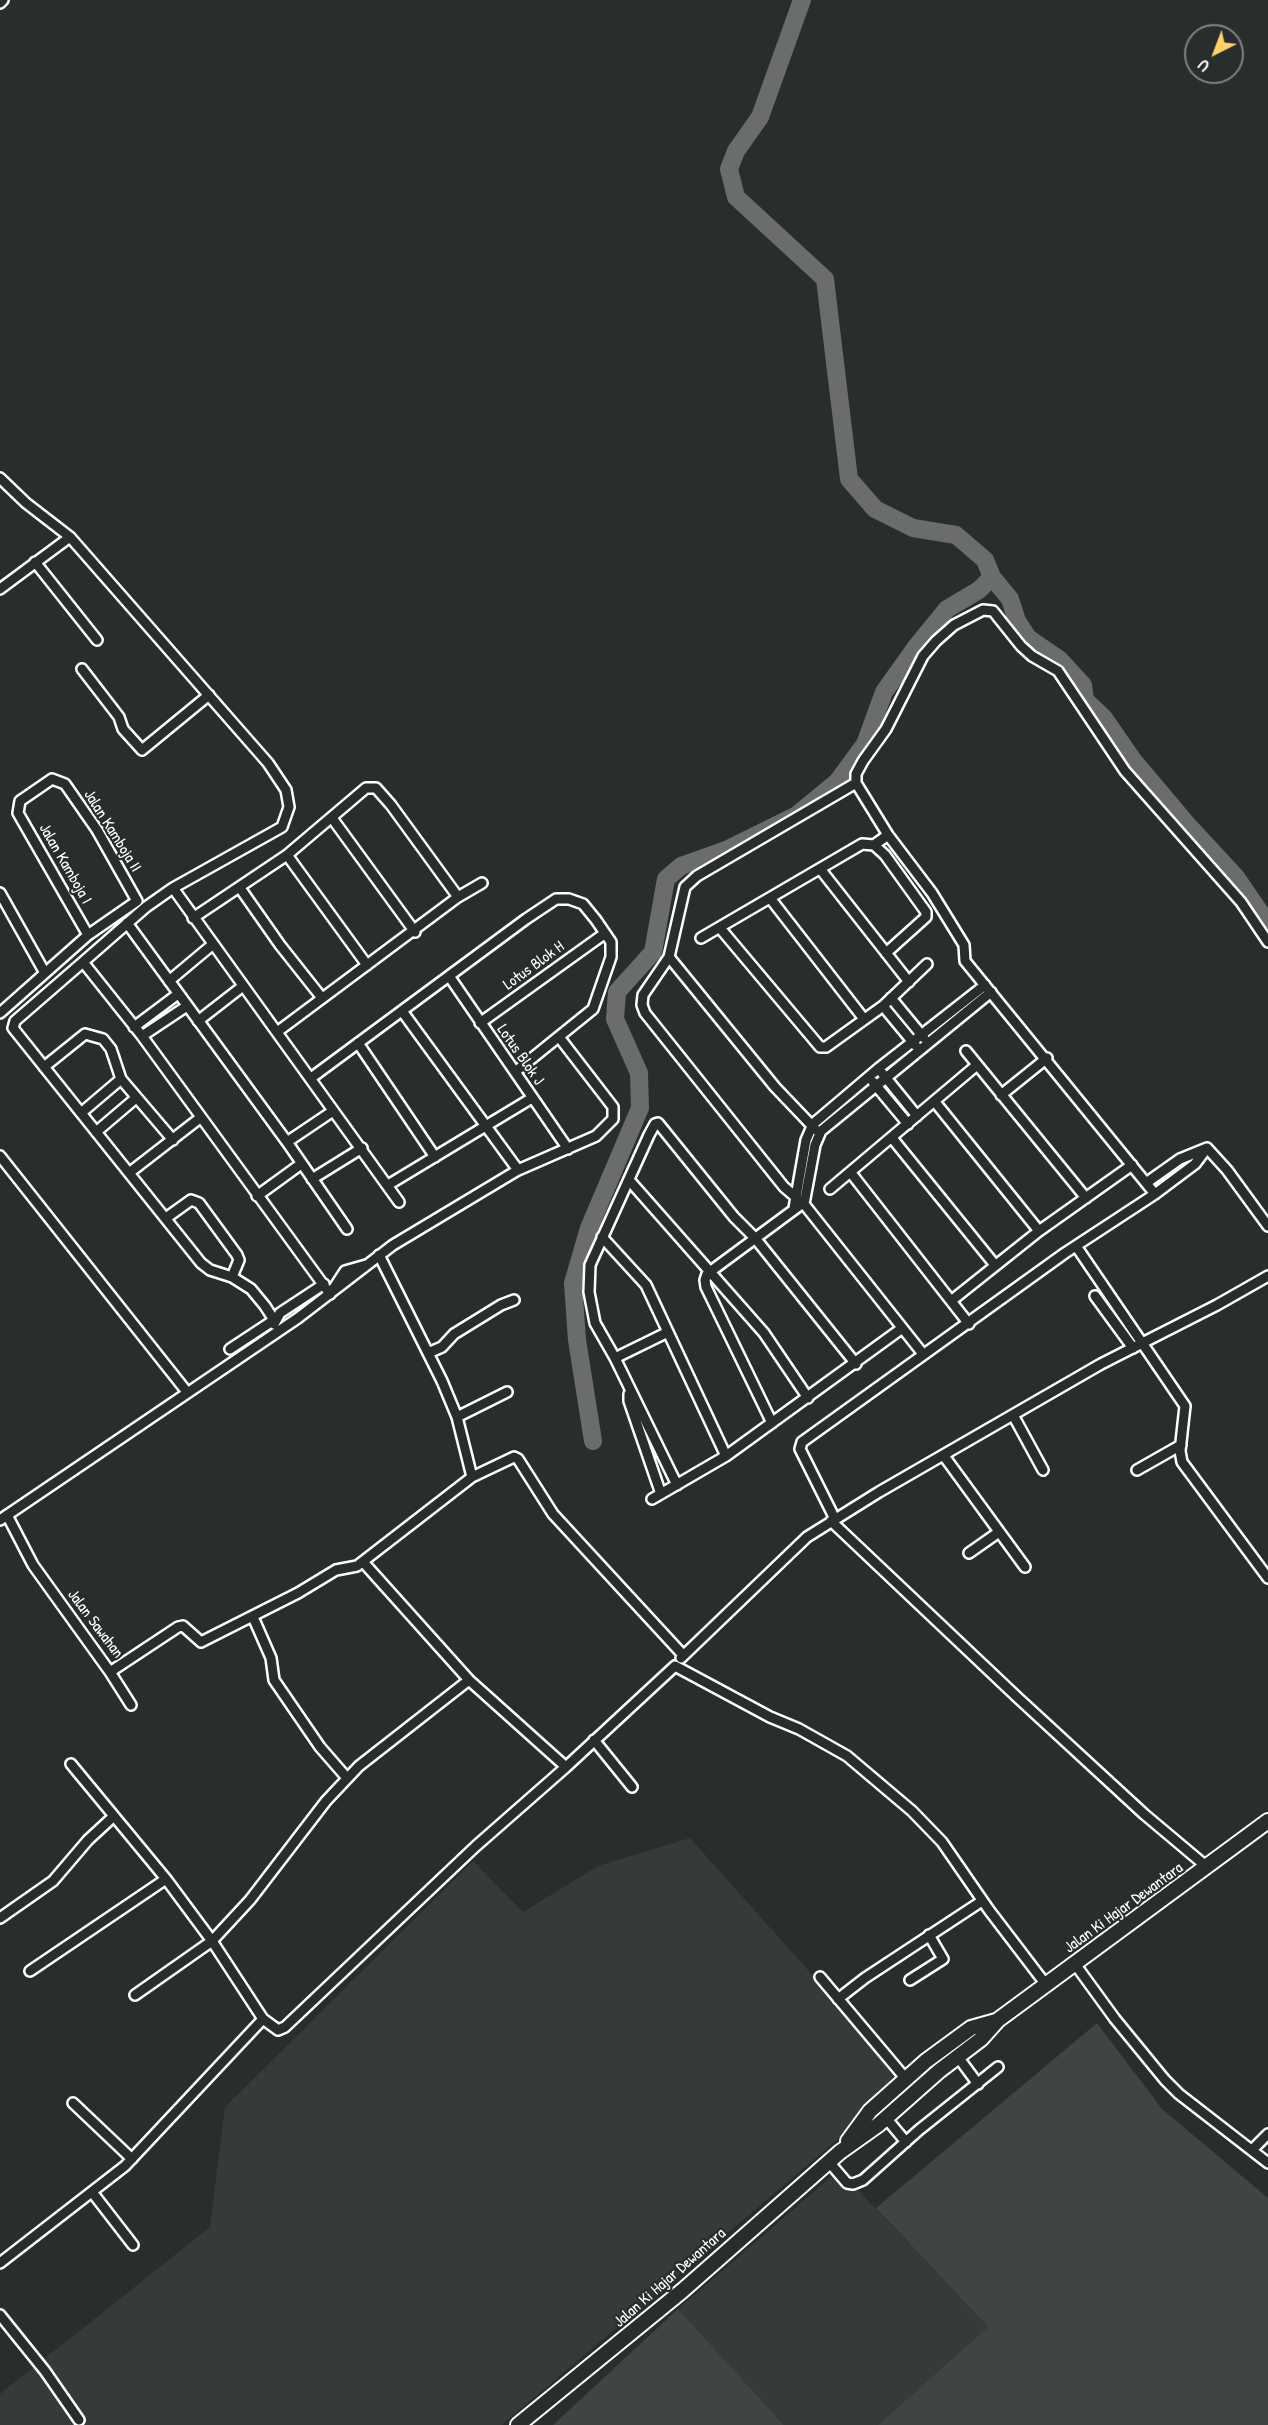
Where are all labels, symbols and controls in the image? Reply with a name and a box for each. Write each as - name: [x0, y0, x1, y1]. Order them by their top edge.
- north arrow: [1184, 24, 1244, 84]
- text: U: [1193, 55, 1214, 77]
- street label: Jalan Kamboja II: [79, 786, 145, 876]
- street label: Jalan Kamboja I: [34, 820, 96, 908]
- street label: Lotus Blok H: [500, 937, 568, 995]
- street label: Lotus Blok J: [492, 1021, 548, 1089]
- street label: Jalan Sawahan: [63, 1586, 127, 1662]
- street label: Jalan Ki Hajar Dewantara: [1061, 1859, 1187, 1957]
- street label: Jalan Ki Hajar Dewantara: [610, 2224, 730, 2332]

